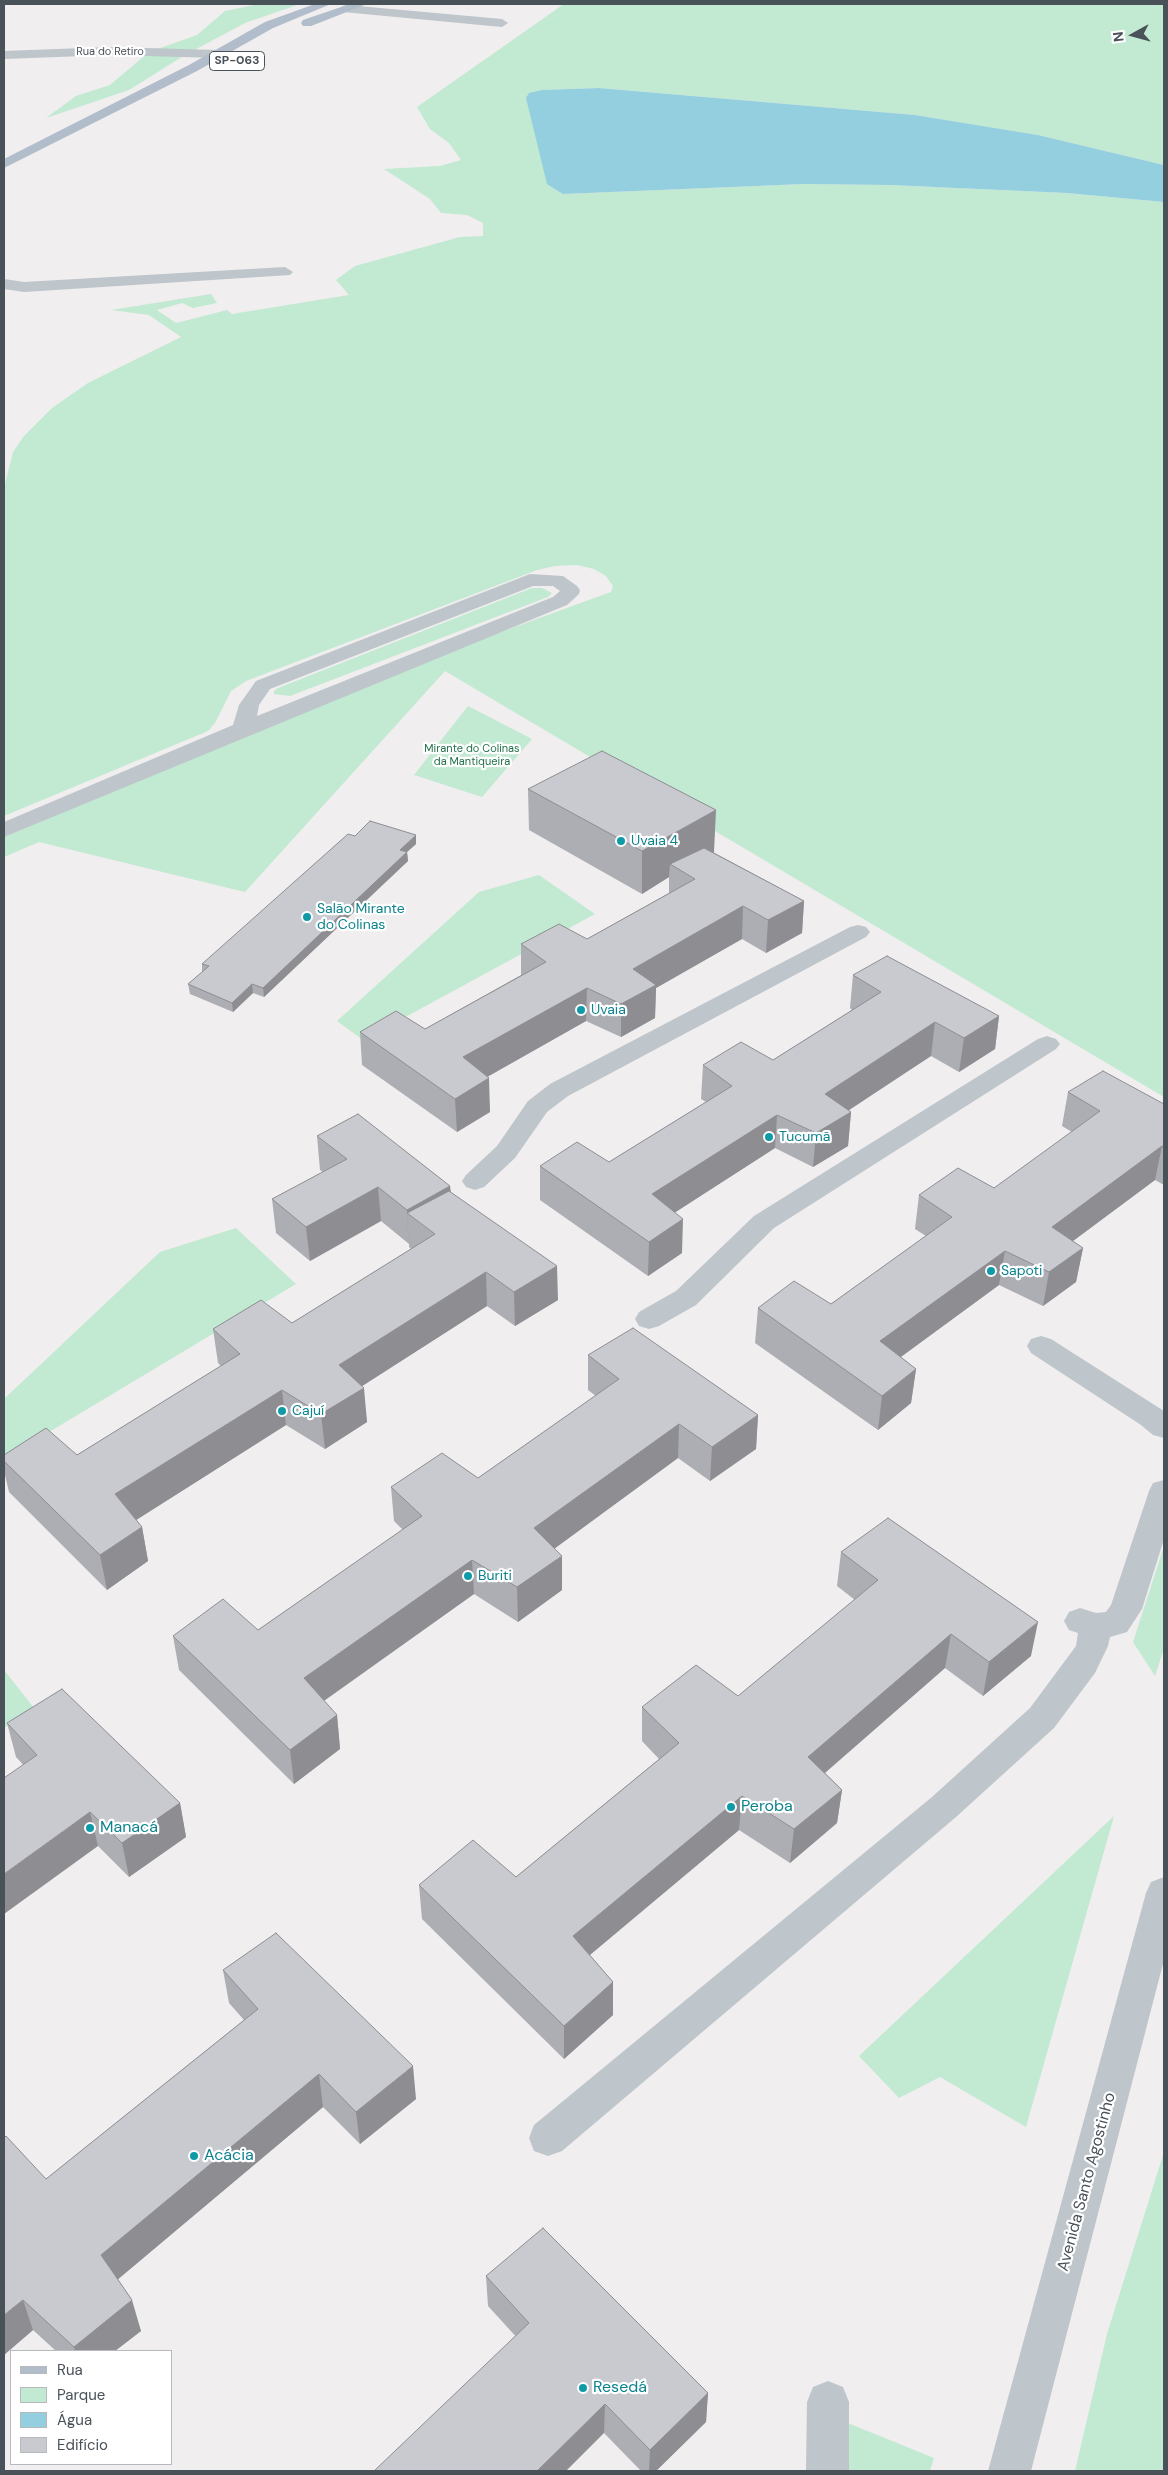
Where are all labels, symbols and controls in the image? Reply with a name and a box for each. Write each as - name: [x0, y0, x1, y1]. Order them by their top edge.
- north arrow: [1108, 10, 1158, 60]
- text: N: [1109, 31, 1128, 43]
- street label: Rua do Retiro: [76, 45, 144, 59]
- road number: SP-063: [210, 51, 264, 70]
- park label: Mirante do Colinas da Mantiqueira: [424, 742, 520, 768]
- place label: Uvaia 4: [631, 833, 678, 849]
- marker: Uvaia 4: [615, 835, 627, 847]
- place label: Salão Mirante do Colinas: [317, 901, 405, 934]
- marker: Salão Mirante do Colinas: [301, 911, 313, 923]
- place label: Uvaia: [591, 1002, 626, 1018]
- marker: Uvaia: [575, 1004, 587, 1016]
- place label: Tucumã: [779, 1129, 830, 1145]
- marker: Tucumã: [763, 1131, 775, 1143]
- place label: Sapoti: [1001, 1263, 1042, 1279]
- marker: Sapoti: [985, 1265, 997, 1277]
- place label: Cajuí: [292, 1403, 324, 1419]
- marker: Cajuí: [276, 1405, 288, 1417]
- place label: Buriti: [478, 1568, 512, 1584]
- marker: Buriti: [462, 1570, 474, 1582]
- place label: Peroba: [741, 1797, 793, 1817]
- marker: Peroba: [725, 1801, 737, 1813]
- place label: Manacá: [100, 1818, 158, 1838]
- marker: Manacá: [84, 1822, 96, 1834]
- street label: Avenida Santo Agostinho: [1054, 2091, 1120, 2273]
- place label: Acácia: [204, 2146, 254, 2166]
- marker: Acácia: [188, 2150, 200, 2162]
- legend: [10, 2350, 172, 2465]
- text: Rua: [57, 2360, 83, 2380]
- place label: Resedá: [593, 2378, 647, 2398]
- marker: Resedá: [577, 2382, 589, 2394]
- text: Parque: [57, 2385, 105, 2405]
- text: Água: [57, 2410, 92, 2430]
- text: Edifício: [57, 2435, 108, 2455]

